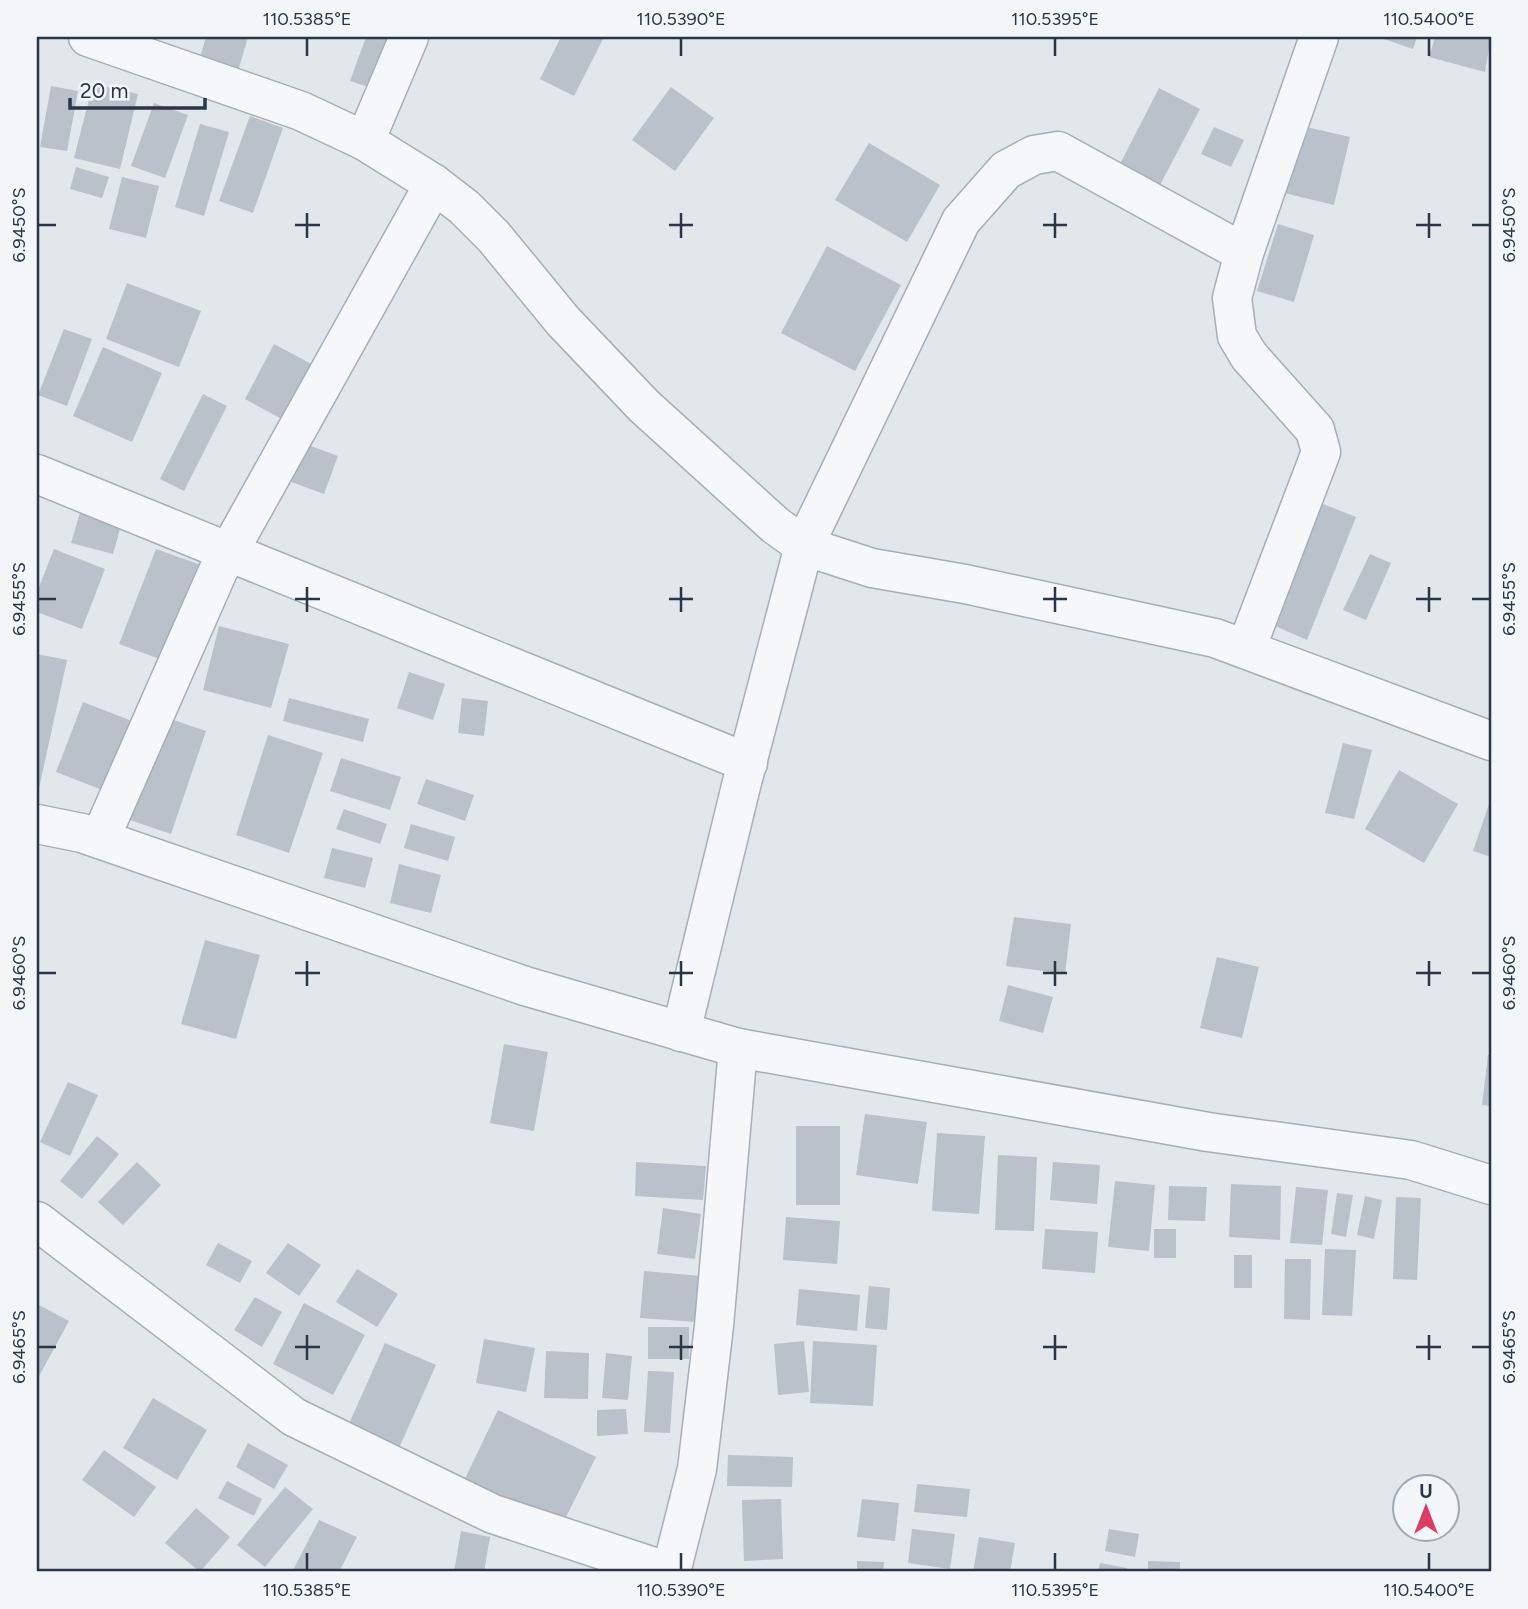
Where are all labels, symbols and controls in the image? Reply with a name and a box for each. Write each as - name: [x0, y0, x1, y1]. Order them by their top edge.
- text: 110.5385°E: [263, 8, 352, 30]
- text: 110.5390°E: [636, 8, 726, 30]
- text: 110.5395°E: [1011, 8, 1099, 30]
- text: 110.5400°E: [1383, 8, 1475, 30]
- scale bar: [70, 66, 205, 110]
- text: 20 m: [80, 78, 128, 103]
- text: 6.9450°S: [8, 188, 30, 262]
- text: 6.9450°S: [1498, 188, 1520, 262]
- text: 6.9455°S: [8, 562, 30, 636]
- text: 6.9455°S: [1498, 562, 1520, 636]
- text: 6.9460°S: [8, 936, 30, 1010]
- text: 6.9460°S: [1498, 936, 1520, 1010]
- text: 6.9465°S: [8, 1310, 30, 1384]
- text: 6.9465°S: [1498, 1310, 1520, 1384]
- north arrow: [1392, 1472, 1462, 1542]
- text: U: [1419, 1480, 1433, 1503]
- text: 110.5385°E: [263, 1579, 352, 1601]
- text: 110.5390°E: [636, 1579, 726, 1601]
- text: 110.5395°E: [1011, 1579, 1099, 1601]
- text: 110.5400°E: [1383, 1579, 1475, 1601]

